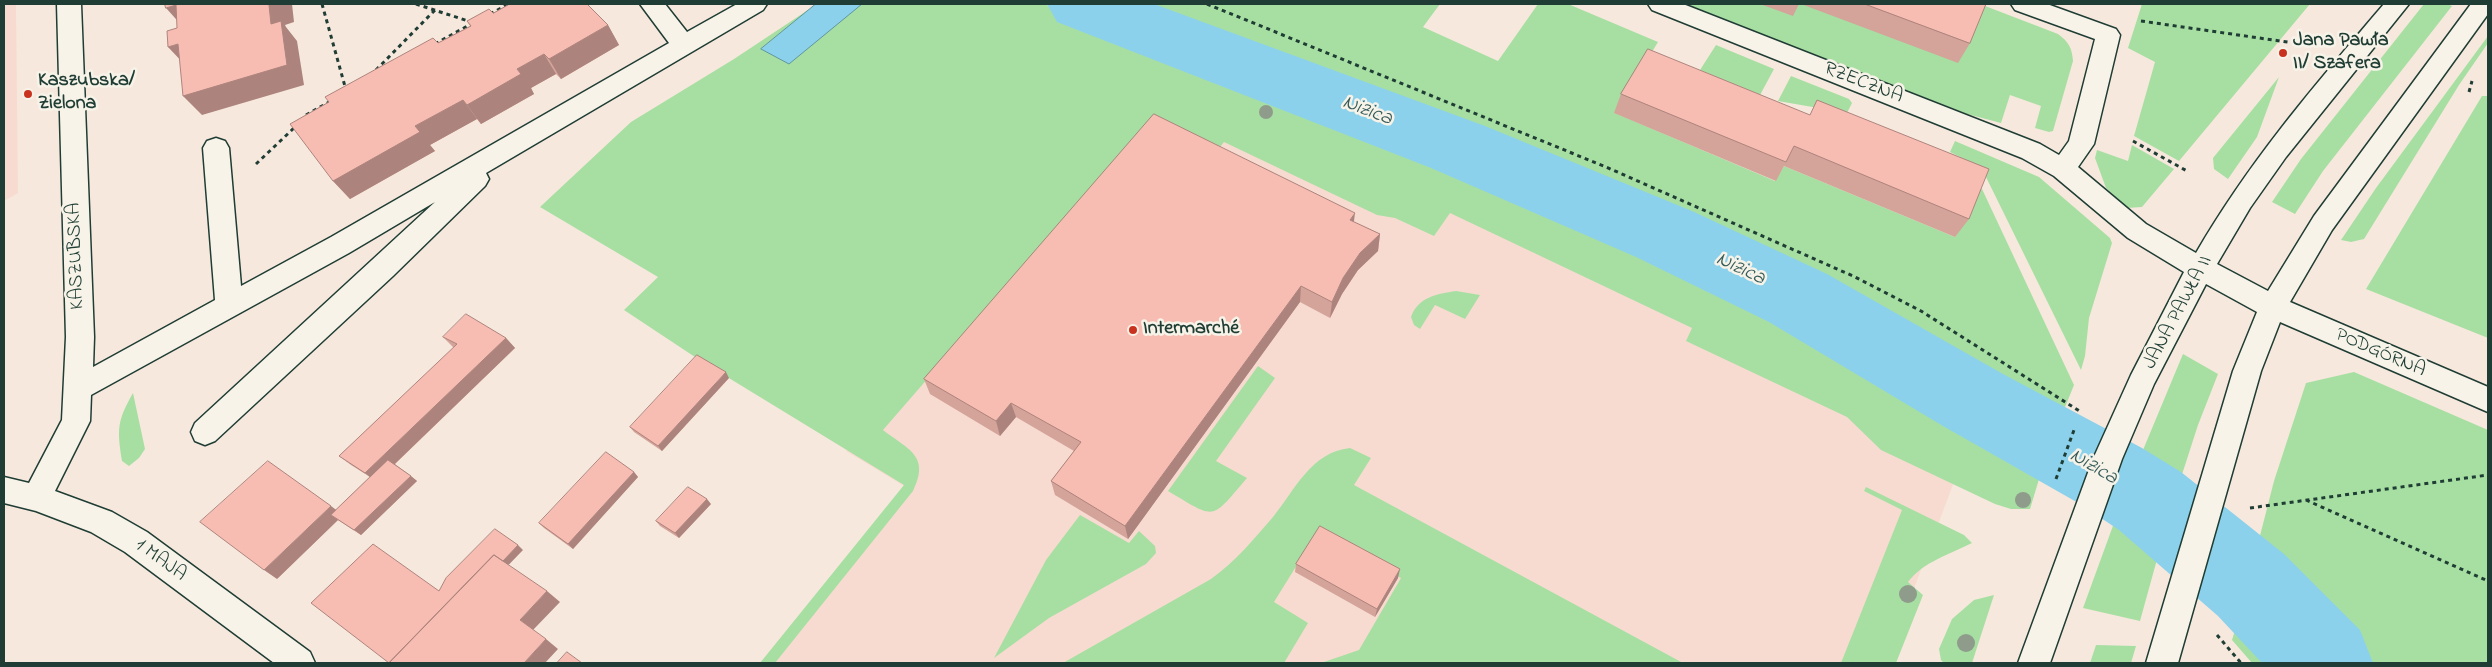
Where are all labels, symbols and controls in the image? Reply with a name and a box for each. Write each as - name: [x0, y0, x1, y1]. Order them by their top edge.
- place label: Jana Pawła II/ Szafera: [2293, 30, 2388, 77]
- marker: Jana Pawła II/ Szafera: [2277, 47, 2289, 59]
- street label: RZECZNA: [1820, 58, 1906, 110]
- place label: Kaszubska/ Zielona: [38, 70, 135, 117]
- marker: Kaszubska/ Zielona: [22, 88, 34, 100]
- water label: Nizica: [1339, 91, 1395, 133]
- street label: KASZUBSKA: [63, 202, 91, 310]
- water label: Nizica: [1711, 248, 1769, 292]
- street label: JANA PAWŁA II: [2139, 252, 2219, 374]
- place label: Intermarché: [1143, 318, 1239, 342]
- marker: Intermarché: [1127, 324, 1139, 336]
- street label: PODGÓRNA: [2331, 324, 2429, 384]
- water label: Nizica: [2065, 444, 2121, 492]
- street label: 1 MAJA: [130, 534, 190, 588]

